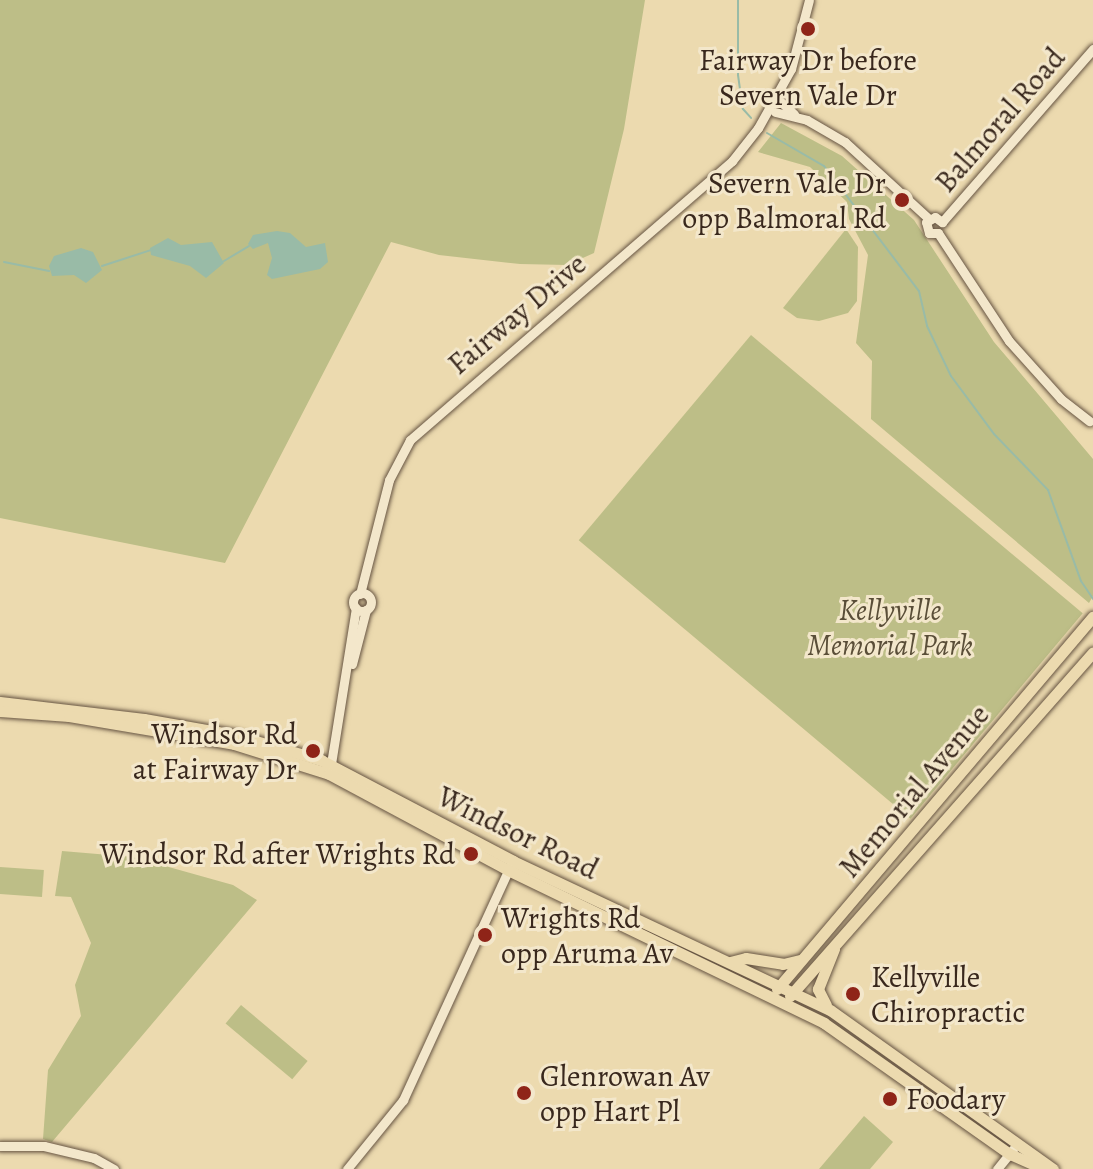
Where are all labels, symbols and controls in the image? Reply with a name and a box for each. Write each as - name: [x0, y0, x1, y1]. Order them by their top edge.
- marker: Fairway Dr before Severn Vale Dr: [799, 20, 817, 38]
- street label: Balmoral Road: [927, 40, 1073, 200]
- place label: Fairway Dr before Severn Vale Dr: [699, 42, 917, 112]
- place label: Severn Vale Dr opp Balmoral Rd: [682, 165, 886, 236]
- marker: Severn Vale Dr opp Balmoral Rd: [893, 191, 911, 209]
- street label: Fairway Drive: [441, 246, 593, 382]
- park label: Kellyville Memorial Park: [807, 592, 973, 662]
- street label: Memorial Avenue: [831, 697, 997, 885]
- place label: Windsor Rd at Fairway Dr: [133, 716, 297, 786]
- marker: Windsor Rd at Fairway Dr: [304, 742, 322, 760]
- street label: Windsor Road: [432, 779, 604, 887]
- place label: Windsor Rd after Wrights Rd: [100, 836, 455, 872]
- marker: Windsor Rd after Wrights Rd: [462, 845, 480, 863]
- place label: Wrights Rd opp Aruma Av: [501, 900, 673, 970]
- marker: Wrights Rd opp Aruma Av: [476, 926, 494, 944]
- place label: Kellyville Chiropractic: [871, 959, 1025, 1030]
- marker: Kellyville Chiropractic: [842, 983, 864, 1005]
- place label: Glenrowan Av opp Hart Pl: [540, 1058, 710, 1128]
- place label: Foodary: [906, 1081, 1005, 1117]
- marker: Glenrowan Av opp Hart Pl: [515, 1084, 533, 1102]
- marker: Foodary: [881, 1090, 899, 1108]

